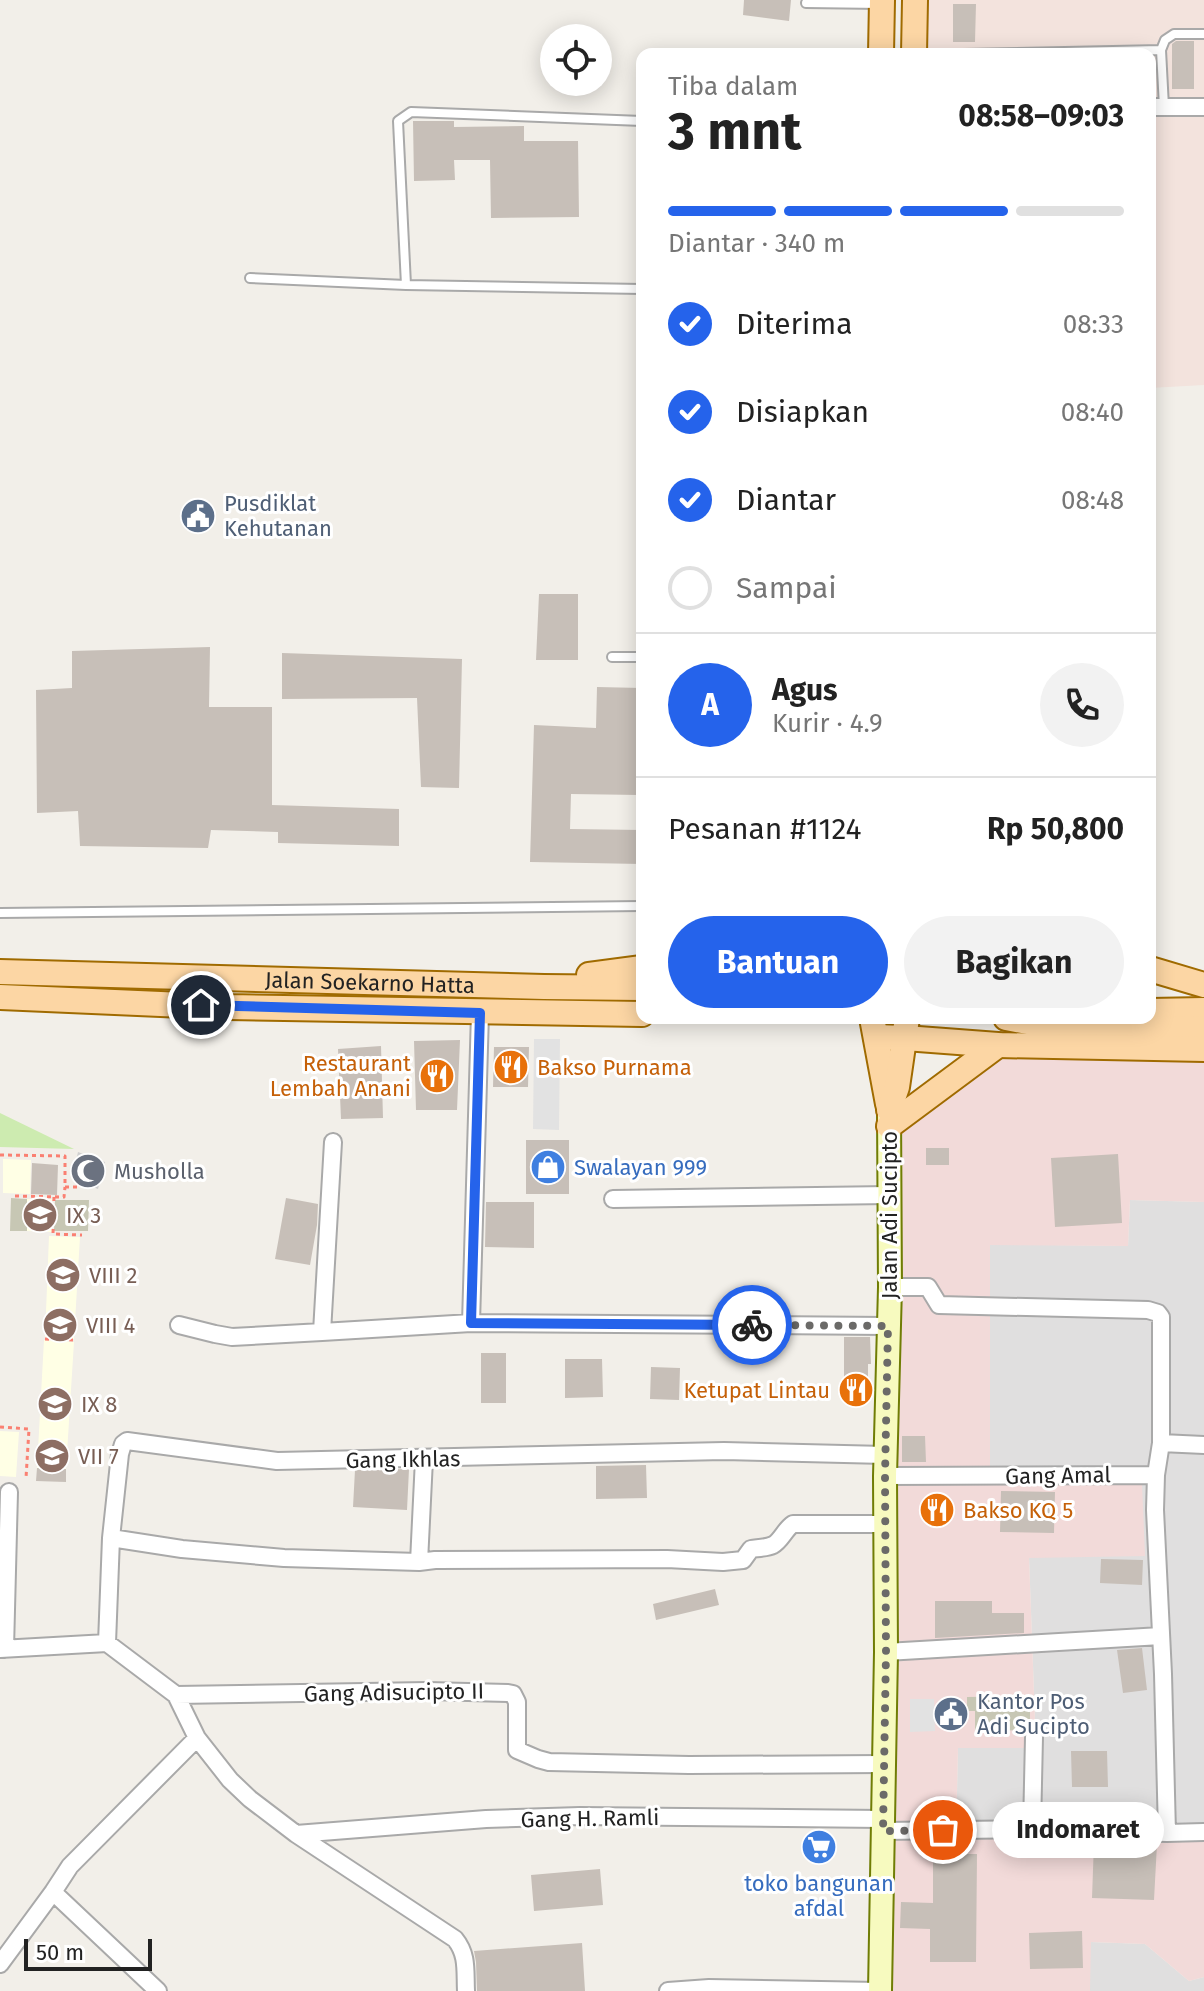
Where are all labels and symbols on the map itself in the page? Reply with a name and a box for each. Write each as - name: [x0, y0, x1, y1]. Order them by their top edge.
- place label: Pusdiklat Kehutanan: [224, 490, 332, 542]
- public building icon: Pusdiklat Kehutanan: [179, 497, 217, 535]
- street label: Jalan Soekarno Hatta: [264, 966, 475, 999]
- pin: [167, 971, 235, 1039]
- restaurant icon: Bakso Purnama: [492, 1048, 530, 1086]
- place label: Restaurant Lembah Anani: [270, 1050, 411, 1102]
- place label: Bakso Purnama: [537, 1054, 692, 1081]
- restaurant icon: Restaurant Lembah Anani: [418, 1057, 456, 1095]
- street label: Jalan Adi Sucipto: [876, 1131, 903, 1299]
- shop icon: Swalayan 999: [529, 1148, 567, 1186]
- mosque icon: Musholla: [69, 1152, 107, 1190]
- place label: Swalayan 999: [574, 1154, 707, 1181]
- place label: Musholla: [114, 1158, 205, 1185]
- school or university icon: IX 3: [21, 1196, 59, 1234]
- place label: IX 3: [66, 1202, 101, 1229]
- school or university icon: VIII 2: [44, 1256, 82, 1294]
- place label: VIII 2: [89, 1262, 137, 1289]
- courier: [712, 1285, 792, 1365]
- school or university icon: VIII 4: [41, 1306, 79, 1344]
- place label: VIII 4: [86, 1312, 136, 1339]
- restaurant icon: Ketupat Lintau: [837, 1371, 875, 1409]
- place label: Ketupat Lintau: [683, 1377, 830, 1404]
- school or university icon: IX 8: [36, 1385, 74, 1423]
- place label: IX 8: [81, 1391, 117, 1418]
- school or university icon: VII 7: [33, 1437, 71, 1475]
- place label: VII 7: [78, 1443, 119, 1470]
- street label: Gang Ikhlas: [345, 1445, 461, 1474]
- street label: Gang Amal: [1005, 1461, 1111, 1490]
- restaurant icon: Bakso KQ 5: [918, 1491, 956, 1529]
- place label: Bakso KQ 5: [963, 1497, 1073, 1524]
- street label: Gang Adisucipto II: [304, 1677, 484, 1708]
- place label: Kantor Pos Adi Sucipto: [977, 1688, 1090, 1740]
- public building icon: Kantor Pos Adi Sucipto: [932, 1695, 970, 1733]
- pin: [909, 1796, 977, 1864]
- callout: Indomaret: [991, 1802, 1163, 1858]
- street label: Gang H. Ramli: [520, 1804, 660, 1833]
- supermarket icon: toko bangunan afdal: [800, 1828, 838, 1866]
- place label: toko bangunan afdal: [744, 1870, 894, 1922]
- scale bar: [24, 1935, 152, 1971]

